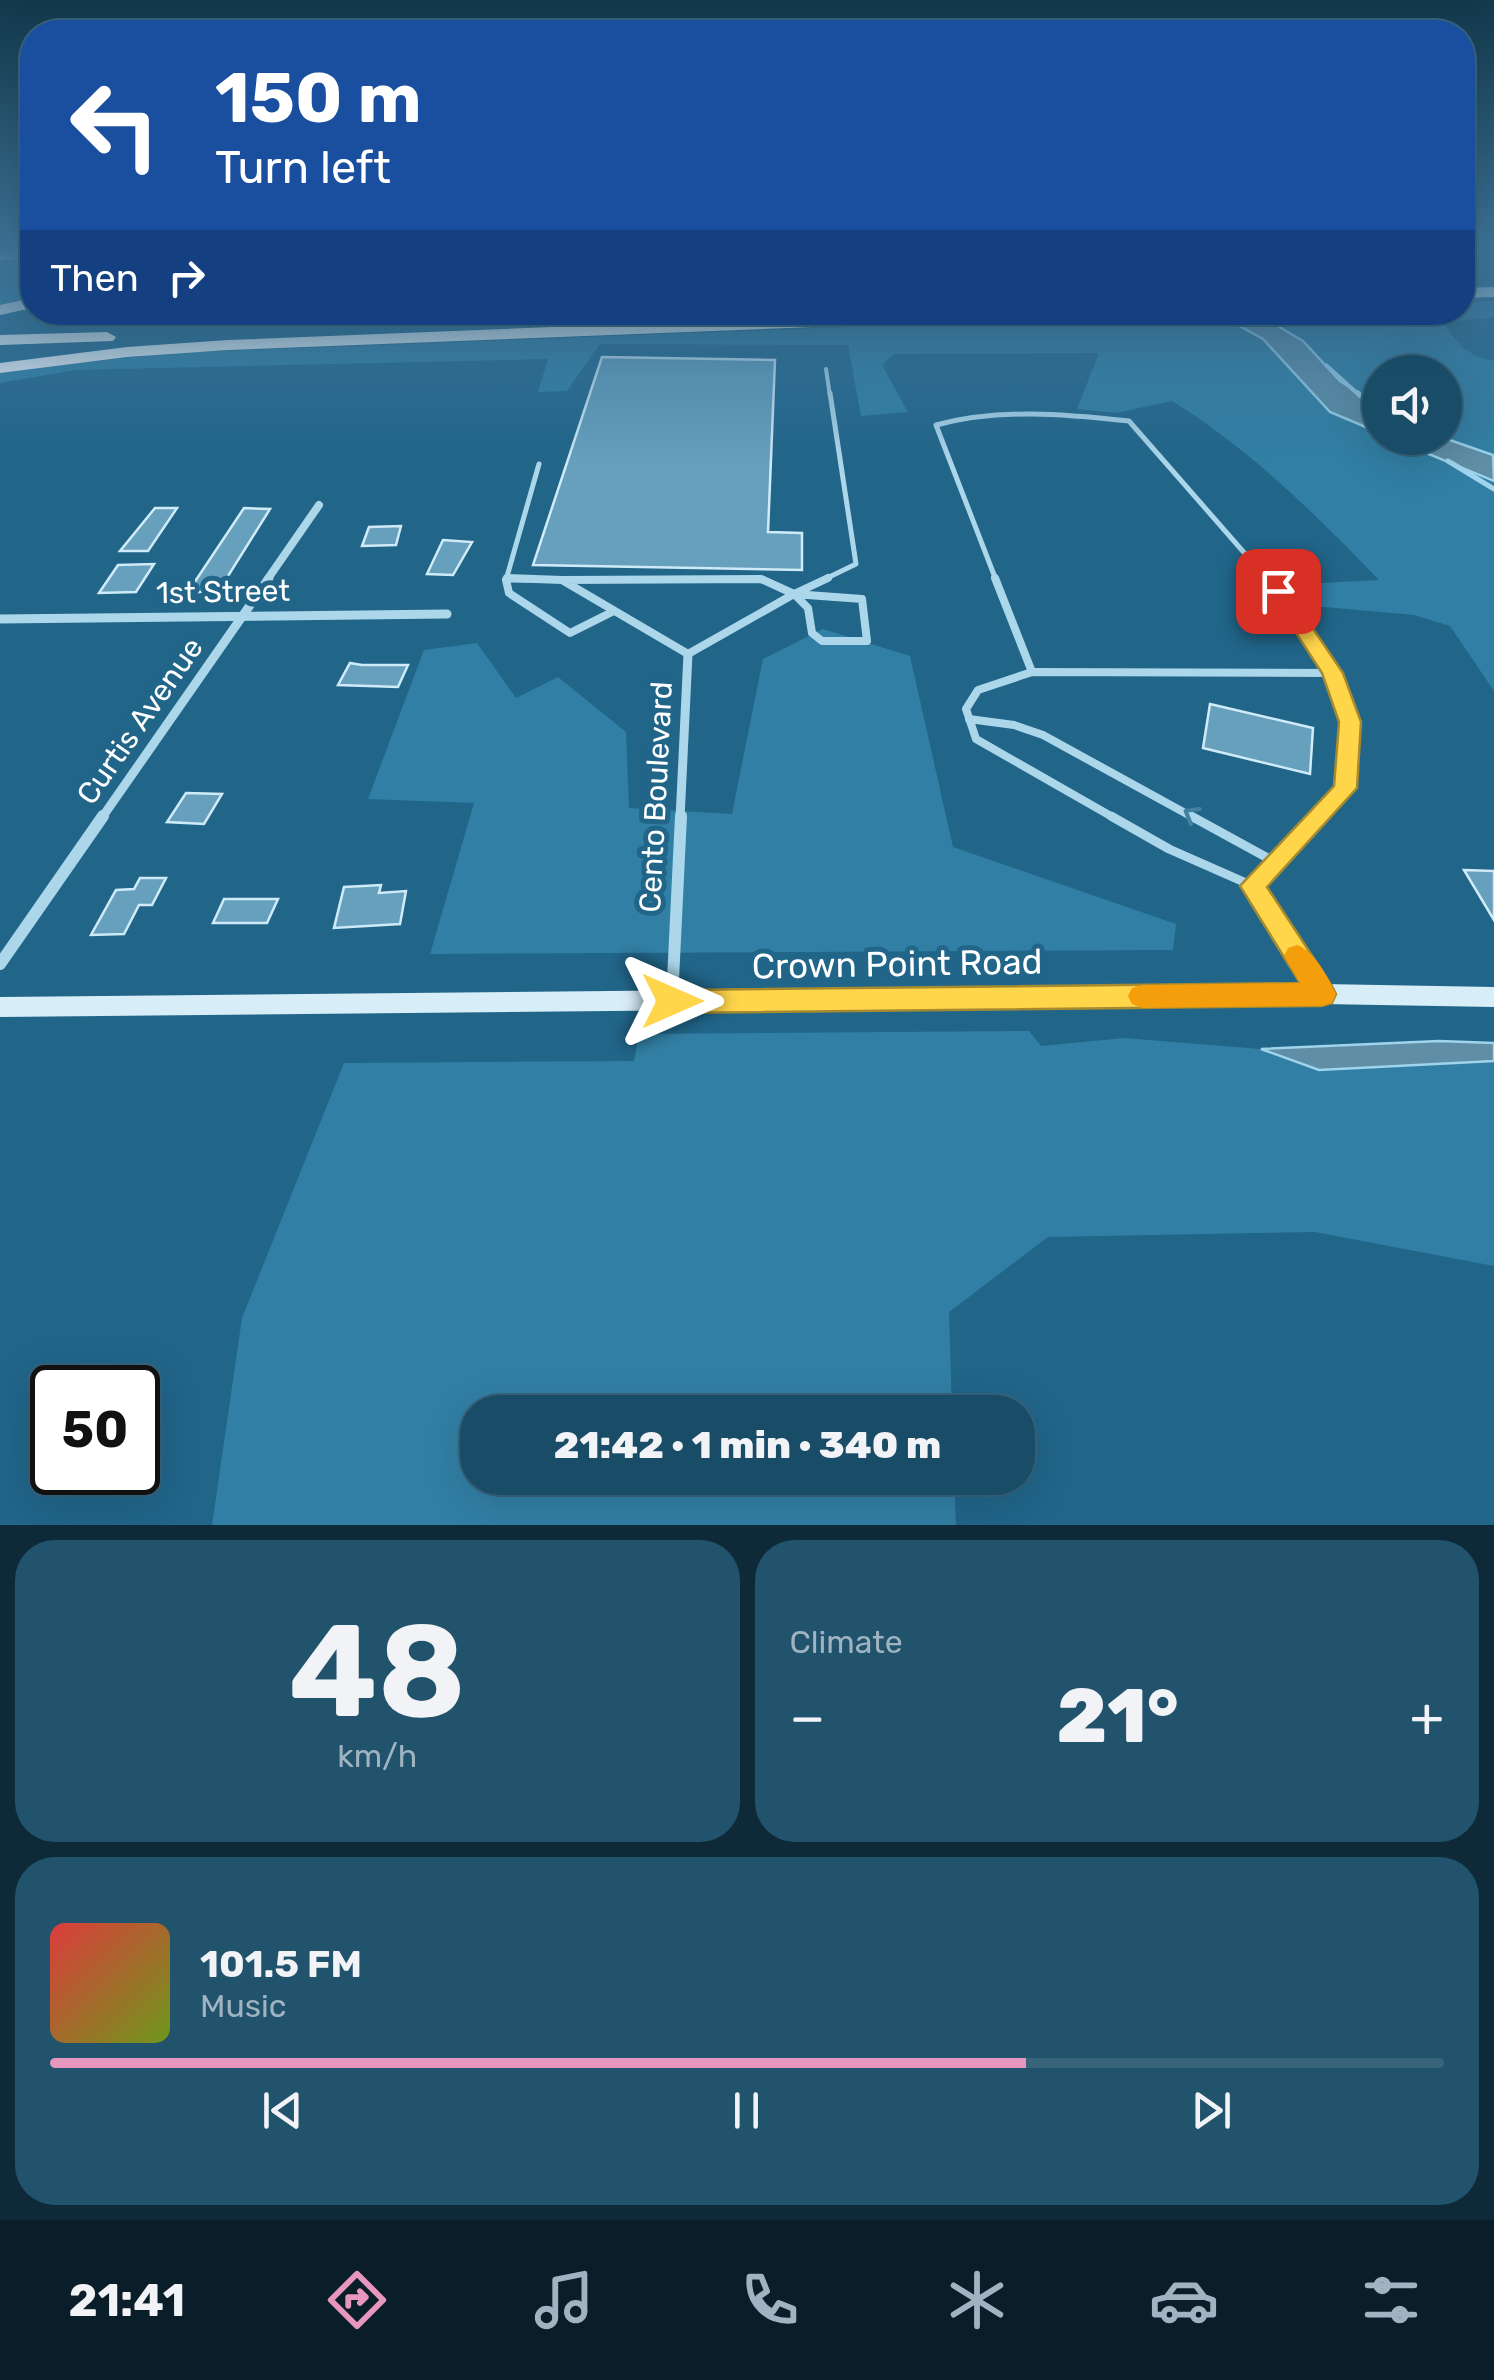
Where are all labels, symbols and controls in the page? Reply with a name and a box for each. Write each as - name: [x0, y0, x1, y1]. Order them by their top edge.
- text: 150 m: [215, 57, 422, 140]
- icon: left: [50, 60, 180, 190]
- text: Turn left: [215, 141, 391, 194]
- icon: right: [159, 250, 214, 305]
- text: Then: [50, 255, 139, 301]
- map controls: [1362, 355, 1462, 455]
- button: sound: [1362, 355, 1462, 455]
- pin: [1236, 549, 1321, 634]
- icon: arrive: [1251, 564, 1306, 619]
- street label: 1st Street: [156, 573, 291, 611]
- street label: Curtis Avenue: [69, 631, 211, 811]
- street label: Cento Boulevard: [632, 680, 680, 914]
- one-way arrow: [1183, 807, 1201, 826]
- street label: Crown Point Road: [751, 940, 1043, 988]
- position arrow: [620, 949, 724, 1053]
- speed limit sign: 50: [30, 1365, 160, 1495]
- text: 21:42 · 1 min · 340 m: [554, 1422, 941, 1468]
- text: 48: [289, 1594, 466, 1749]
- text: Climate: [790, 1623, 903, 1661]
- text: 21°: [1057, 1672, 1178, 1761]
- text: −: [790, 1685, 825, 1750]
- text: +: [1410, 1685, 1444, 1750]
- text: km/h: [337, 1737, 417, 1775]
- text: 101.5 FM: [200, 1941, 362, 1987]
- text: Music: [200, 1987, 286, 2025]
- icon: previous: [255, 2083, 310, 2138]
- icon: pause: [719, 2083, 774, 2138]
- icon: next: [1184, 2083, 1239, 2138]
- icon: directions: [322, 2265, 392, 2335]
- icon: music: [529, 2265, 599, 2335]
- icon: phone: [735, 2265, 805, 2335]
- icon: climate: [942, 2265, 1012, 2335]
- icon: car: [1149, 2265, 1219, 2335]
- icon: filters: [1356, 2265, 1426, 2335]
- text: 21:41: [68, 2274, 185, 2327]

